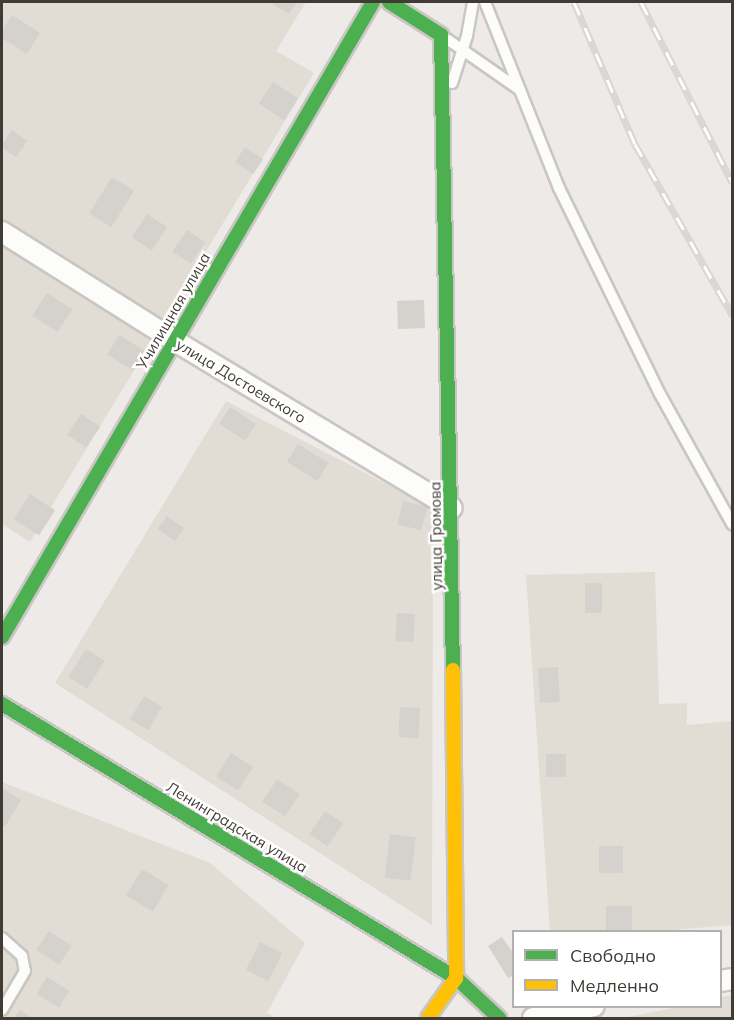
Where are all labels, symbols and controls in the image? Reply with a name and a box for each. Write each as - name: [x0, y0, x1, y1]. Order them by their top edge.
- street label: Училищная улица: [132, 249, 214, 373]
- street label: улица Достоевского: [173, 335, 309, 427]
- street label: улица Громова: [426, 481, 446, 591]
- street label: Ленинградская улица: [163, 778, 311, 876]
- legend: [512, 930, 722, 1008]
- text: Свободно: [570, 944, 656, 967]
- text: Медленно: [570, 974, 659, 997]

